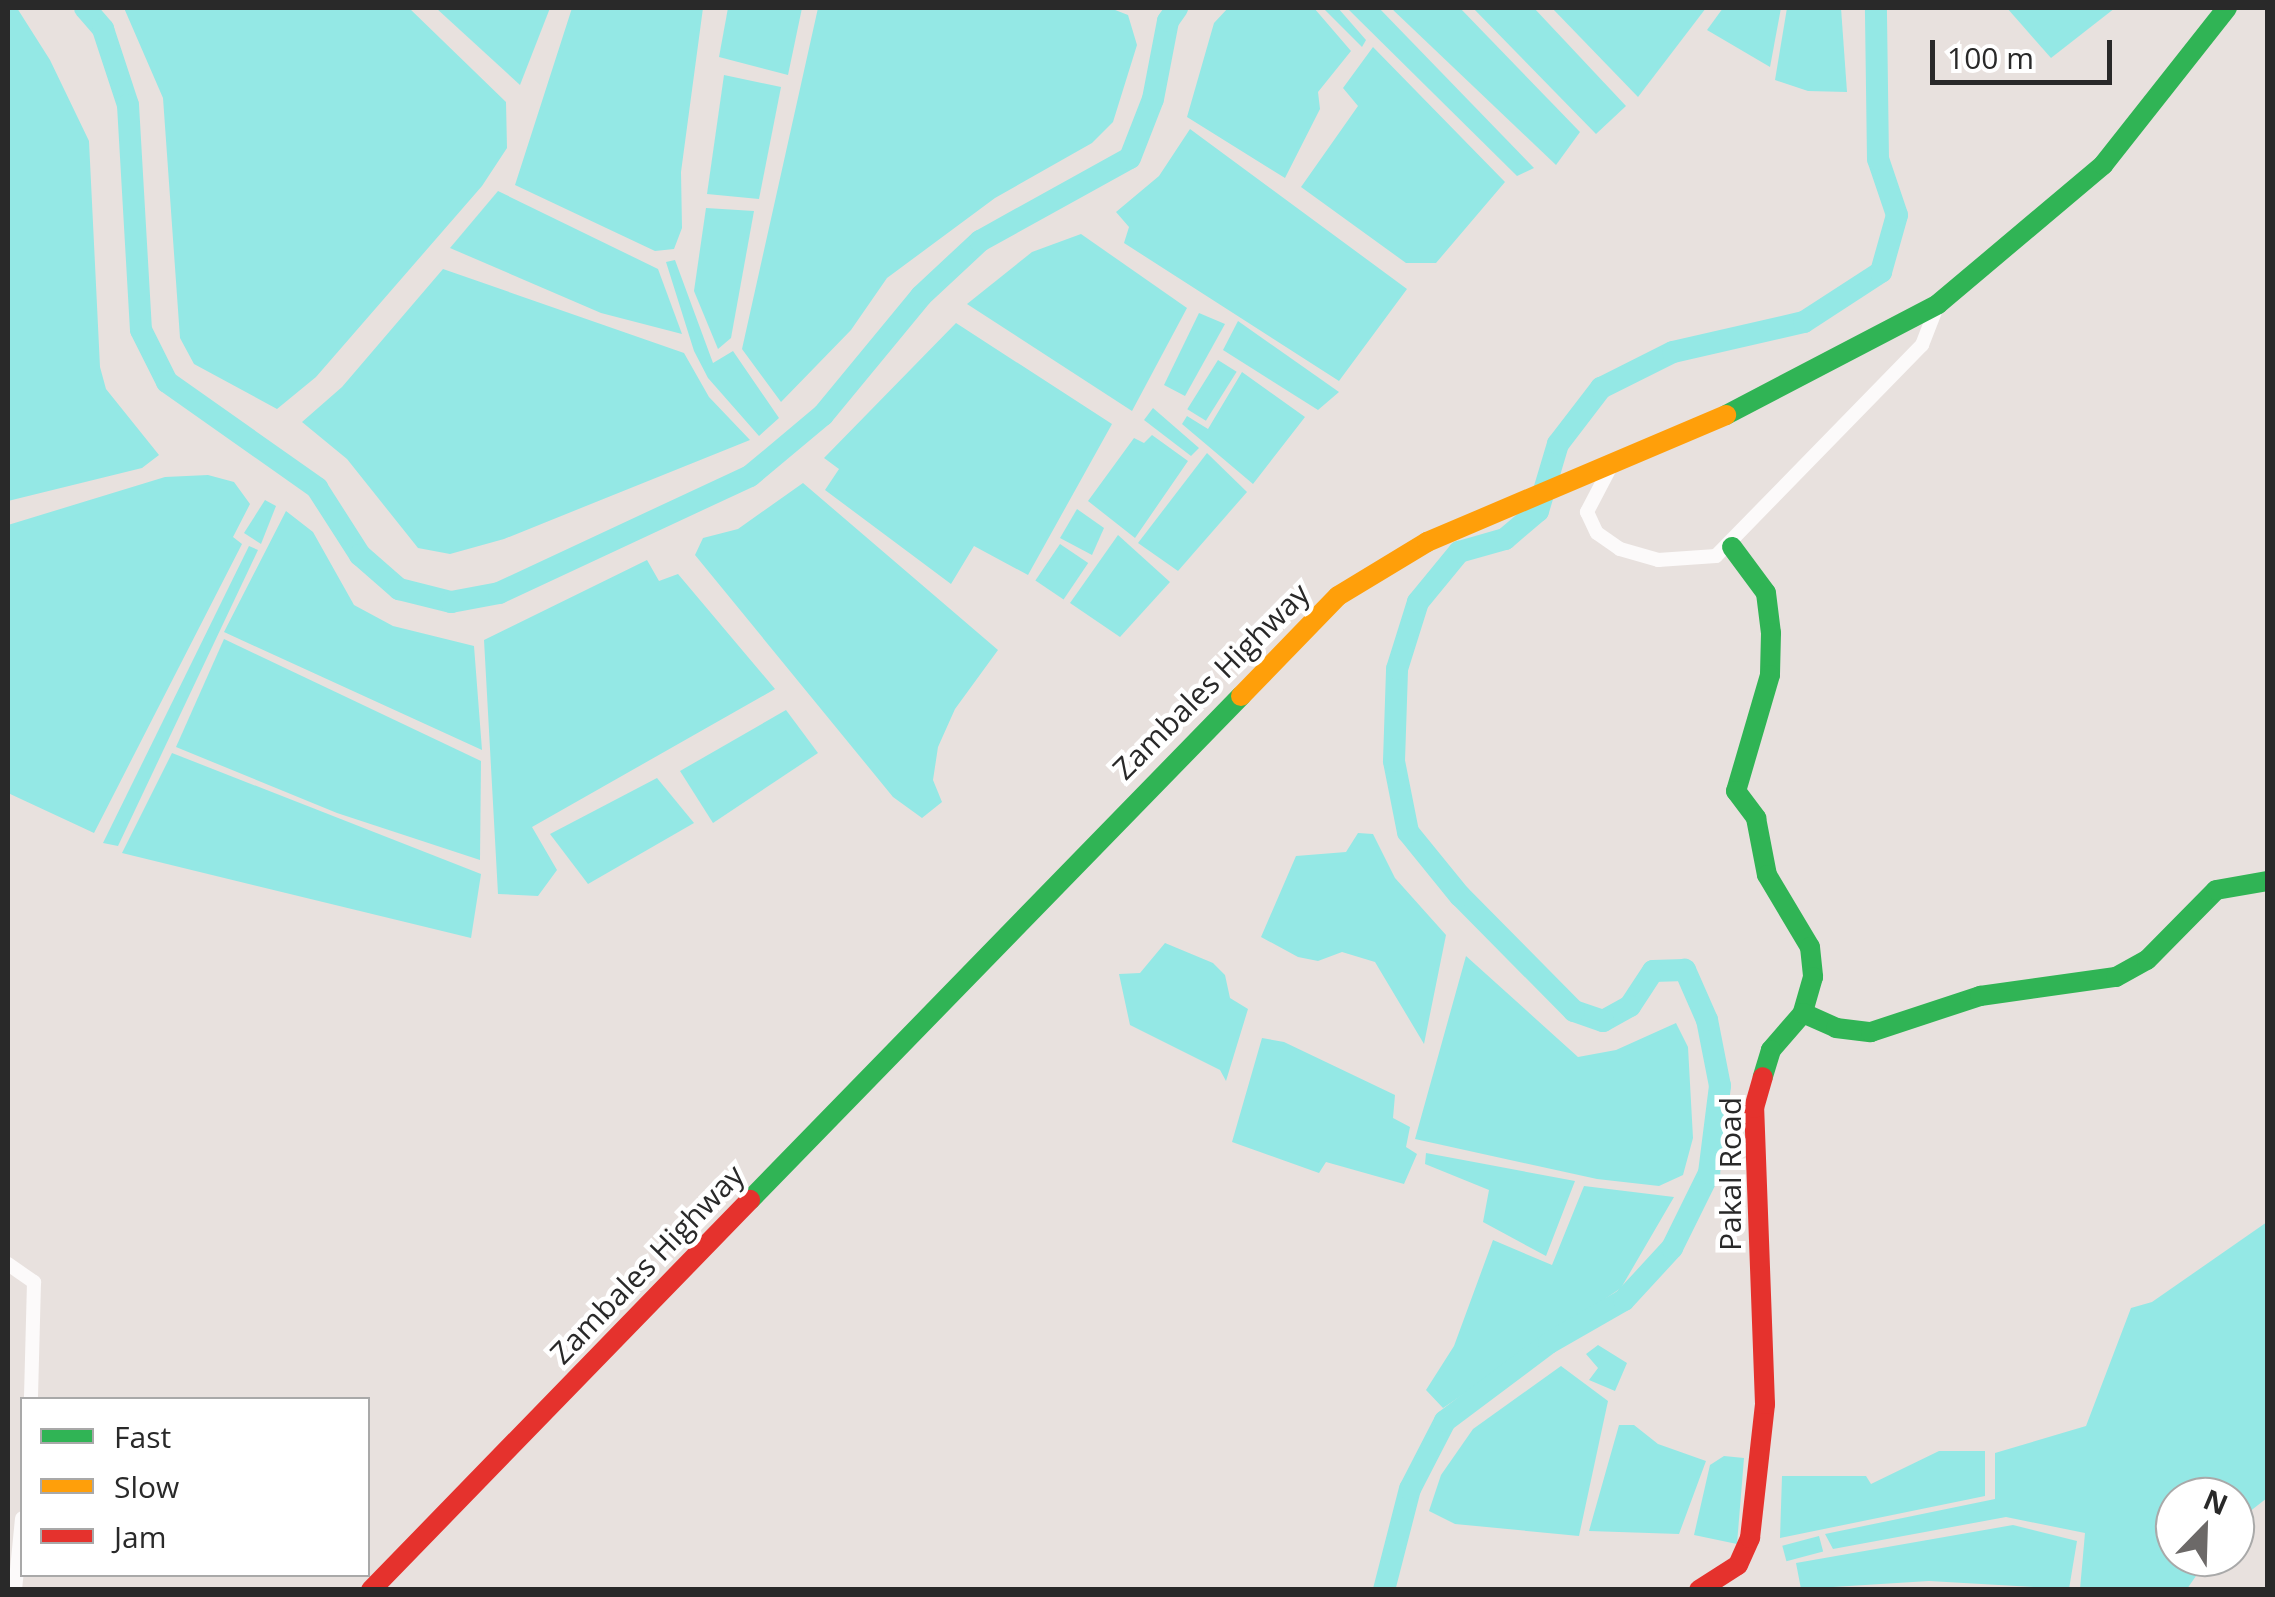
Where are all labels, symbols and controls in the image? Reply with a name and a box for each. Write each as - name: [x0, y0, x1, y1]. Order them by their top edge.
- scale bar: [1935, 20, 2118, 82]
- text: 100 m: [1947, 37, 2034, 78]
- street label: Zambales Highway: [1105, 575, 1317, 787]
- street label: Pakal Road: [1712, 1097, 1748, 1251]
- street label: Zambales Highway: [543, 1157, 751, 1371]
- legend: [20, 1397, 370, 1577]
- text: Fast: [114, 1416, 171, 1457]
- text: Slow: [114, 1466, 179, 1507]
- north arrow: [2155, 1477, 2255, 1577]
- text: N: [2198, 1479, 2234, 1523]
- text: Jam: [114, 1516, 167, 1557]

